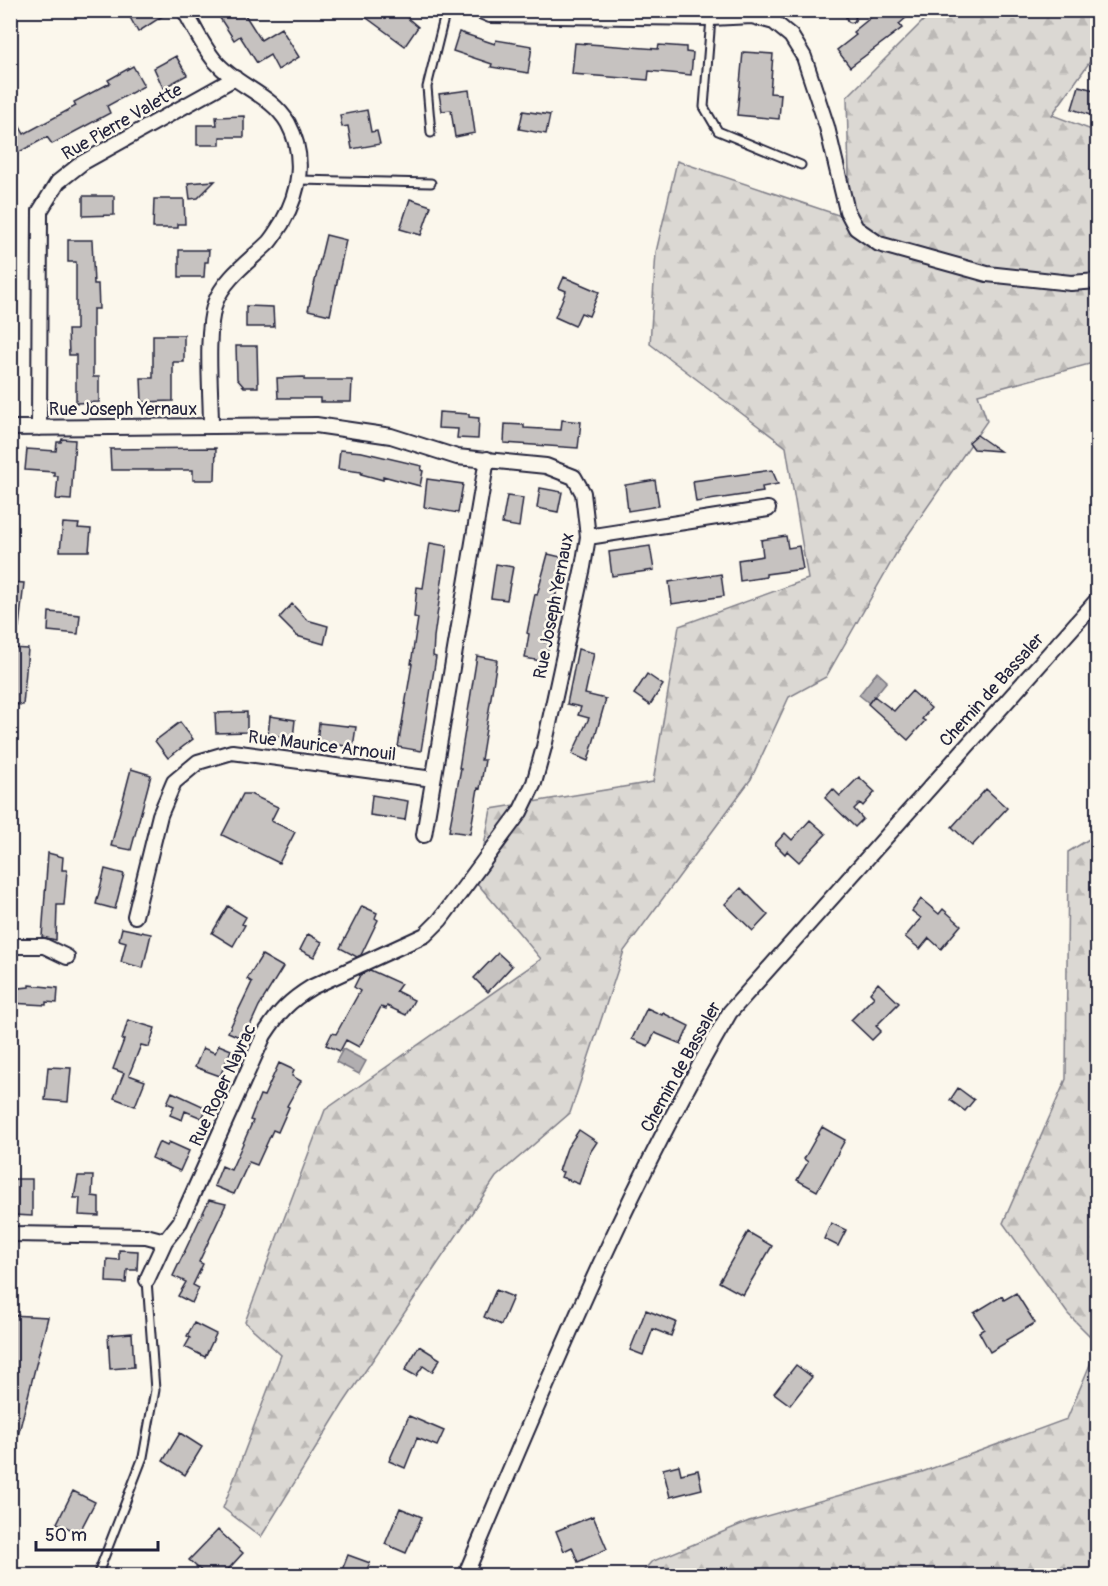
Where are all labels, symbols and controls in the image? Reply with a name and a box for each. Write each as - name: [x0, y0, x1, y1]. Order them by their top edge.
- street label: Rue Pierre Valette: [58, 78, 186, 166]
- street label: Rue Joseph Yernaux: [49, 398, 197, 421]
- street label: Rue Joseph Yernaux: [529, 531, 579, 681]
- street label: Chemin de Bassaler: [935, 628, 1050, 752]
- street label: Rue Maurice Arnouil: [247, 726, 397, 766]
- street label: Chemin de Bassaler: [636, 997, 727, 1136]
- street label: Rue Roger Nayrac: [185, 1020, 261, 1150]
- scale bar: [36, 1514, 158, 1552]
- text: 50 m: [45, 1524, 87, 1547]

